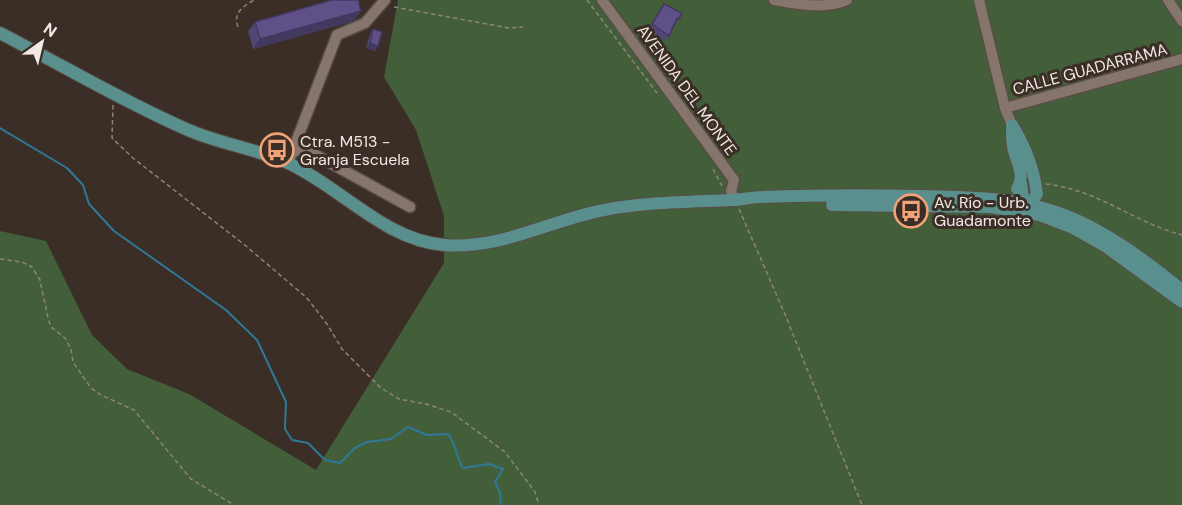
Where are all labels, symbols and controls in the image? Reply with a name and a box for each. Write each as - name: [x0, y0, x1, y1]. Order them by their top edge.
- north arrow: [12, 12, 72, 72]
- text: N: [39, 18, 61, 42]
- street label: AVENIDA DEL MONTE: [633, 21, 741, 159]
- street label: CALLE GUADARRAMA: [1010, 38, 1170, 100]
- place label: Ctra. M513 - Granja Escuela: [300, 131, 410, 170]
- bus stop icon: Ctra. M513 - Granja Escuela: [259, 132, 295, 168]
- place label: Av. Río - Urb. Guadamonte: [934, 192, 1031, 231]
- bus stop icon: Av. Río - Urb. Guadamonte: [893, 193, 929, 229]

